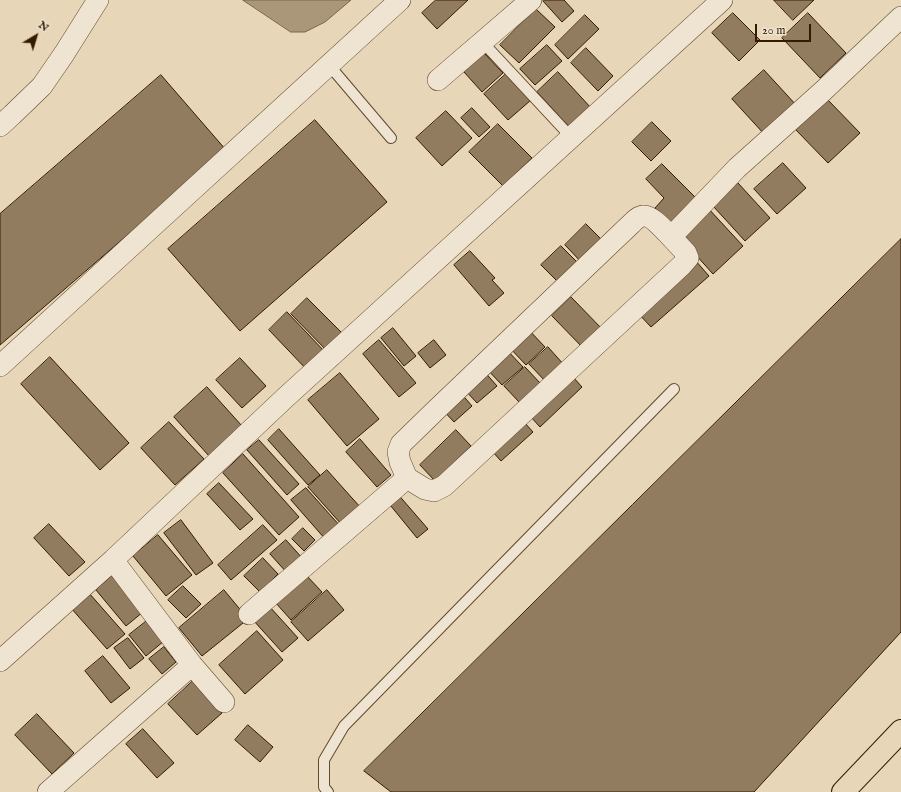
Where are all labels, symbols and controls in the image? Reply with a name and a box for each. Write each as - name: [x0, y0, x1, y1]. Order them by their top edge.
- north arrow: [16, 16, 56, 56]
- scale bar: [757, 16, 813, 42]
- text: N: [35, 18, 51, 35]
- text: 20 m: [762, 23, 785, 38]

